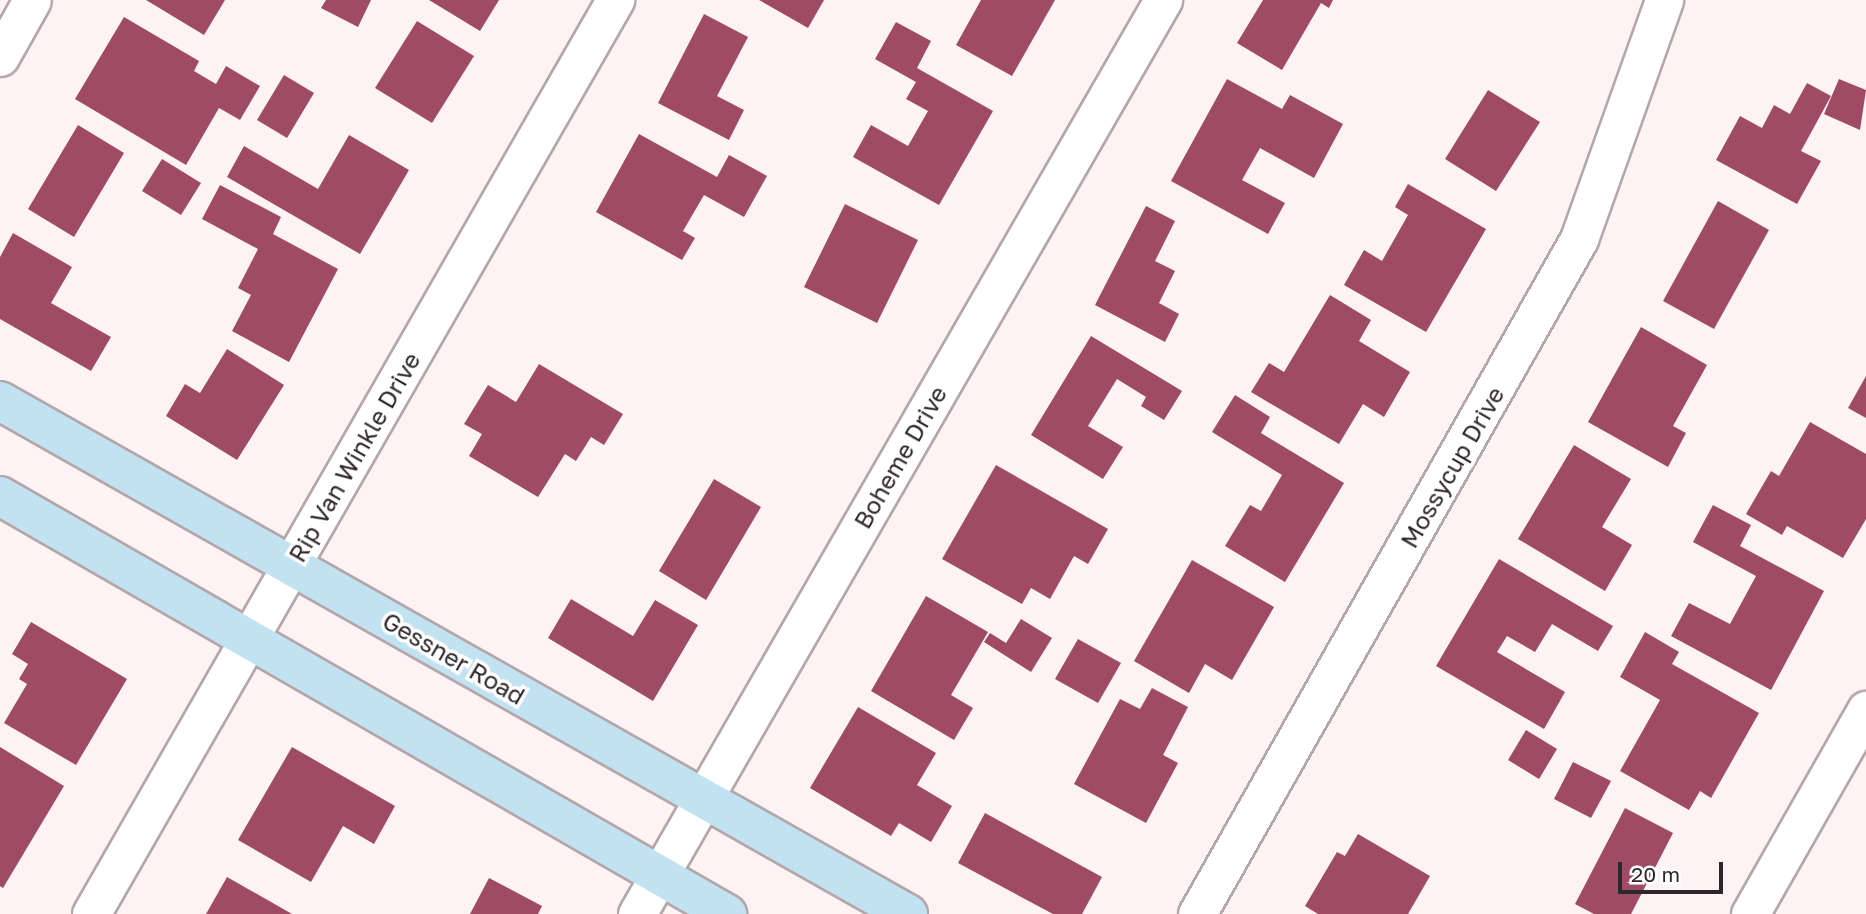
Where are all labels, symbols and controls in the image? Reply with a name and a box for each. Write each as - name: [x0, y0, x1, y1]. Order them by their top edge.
- street label: Rip Van Winkle Drive: [282, 347, 426, 567]
- street label: Boheme Drive: [848, 381, 952, 533]
- street label: Mossycup Drive: [1394, 381, 1510, 553]
- street label: Gessner Road: [378, 606, 530, 710]
- scale bar: [1621, 848, 1726, 892]
- text: 20 m: [1631, 861, 1680, 887]

